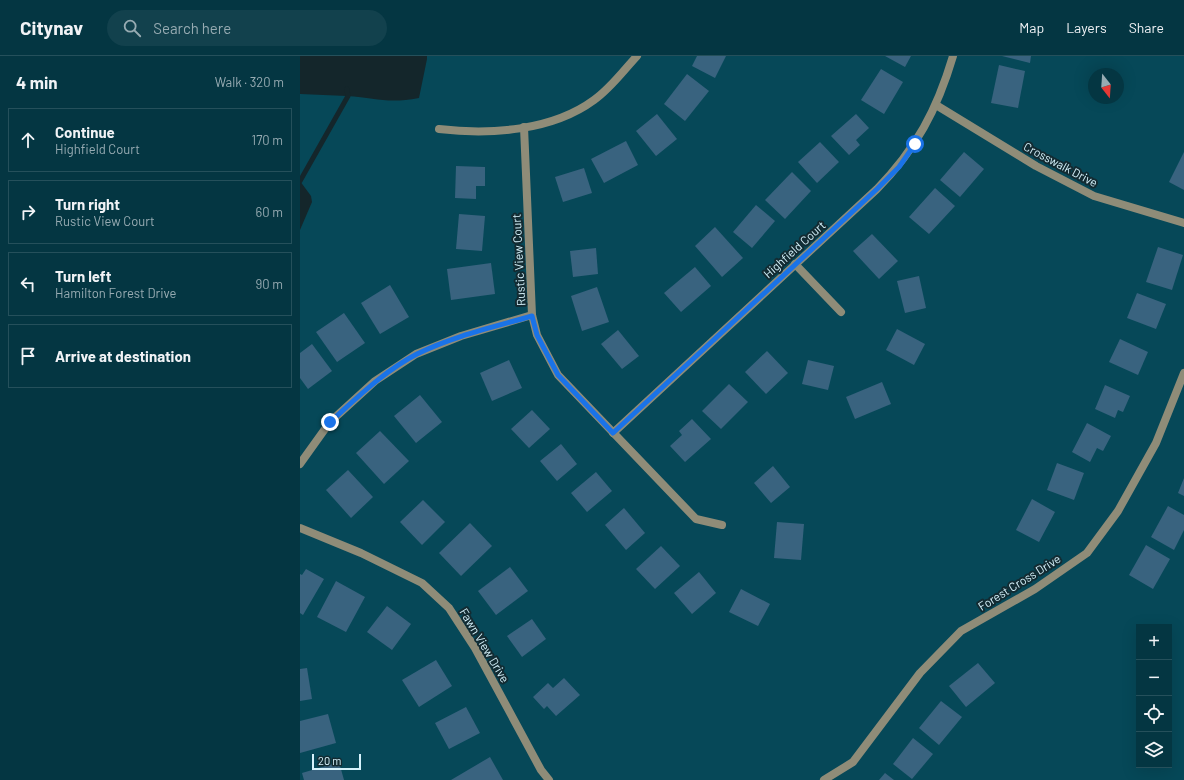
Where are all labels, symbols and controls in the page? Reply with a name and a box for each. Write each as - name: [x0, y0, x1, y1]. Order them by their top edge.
- search box: [107, 10, 387, 46]
- text: Citynav: [20, 16, 83, 39]
- icon: search: [121, 17, 143, 39]
- text: Search here: [153, 19, 231, 37]
- text: Map: [1019, 19, 1044, 36]
- text: Layers: [1066, 19, 1107, 36]
- text: Share: [1129, 19, 1164, 36]
- north arrow: [1088, 68, 1124, 104]
- text: 4 min: [16, 72, 58, 92]
- text: Walk · 320 m: [215, 74, 284, 90]
- text: Continue: [55, 123, 115, 141]
- icon: ahead: [17, 129, 39, 151]
- text: 170 m: [252, 132, 283, 148]
- route start: [906, 135, 924, 153]
- street label: Crosswalk Drive: [1022, 139, 1100, 189]
- text: Highfield Court: [55, 141, 140, 157]
- text: Turn right: [55, 195, 120, 213]
- icon: right: [17, 201, 39, 223]
- text: 60 m: [256, 204, 283, 220]
- text: Rustic View Court: [55, 213, 155, 229]
- street label: Rustic View Court: [509, 214, 527, 306]
- street label: Highfield Court: [760, 218, 828, 280]
- text: Turn left: [55, 267, 111, 285]
- icon: left: [17, 273, 39, 295]
- text: 90 m: [256, 276, 283, 292]
- text: Hamilton Forest Drive: [55, 285, 176, 301]
- icon: arrive: [17, 345, 39, 367]
- text: Arrive at destination: [55, 347, 191, 365]
- route end: [321, 413, 339, 431]
- street label: Forest Cross Drive: [975, 551, 1063, 613]
- street label: Fawn View Drive: [457, 605, 513, 685]
- map controls: [1136, 624, 1172, 768]
- button: +: [1136, 624, 1172, 660]
- button: −: [1136, 660, 1172, 696]
- button: locate: [1136, 696, 1172, 732]
- button: layers: [1136, 732, 1172, 768]
- scale bar: [312, 752, 361, 771]
- text: 20 m: [318, 754, 341, 767]

